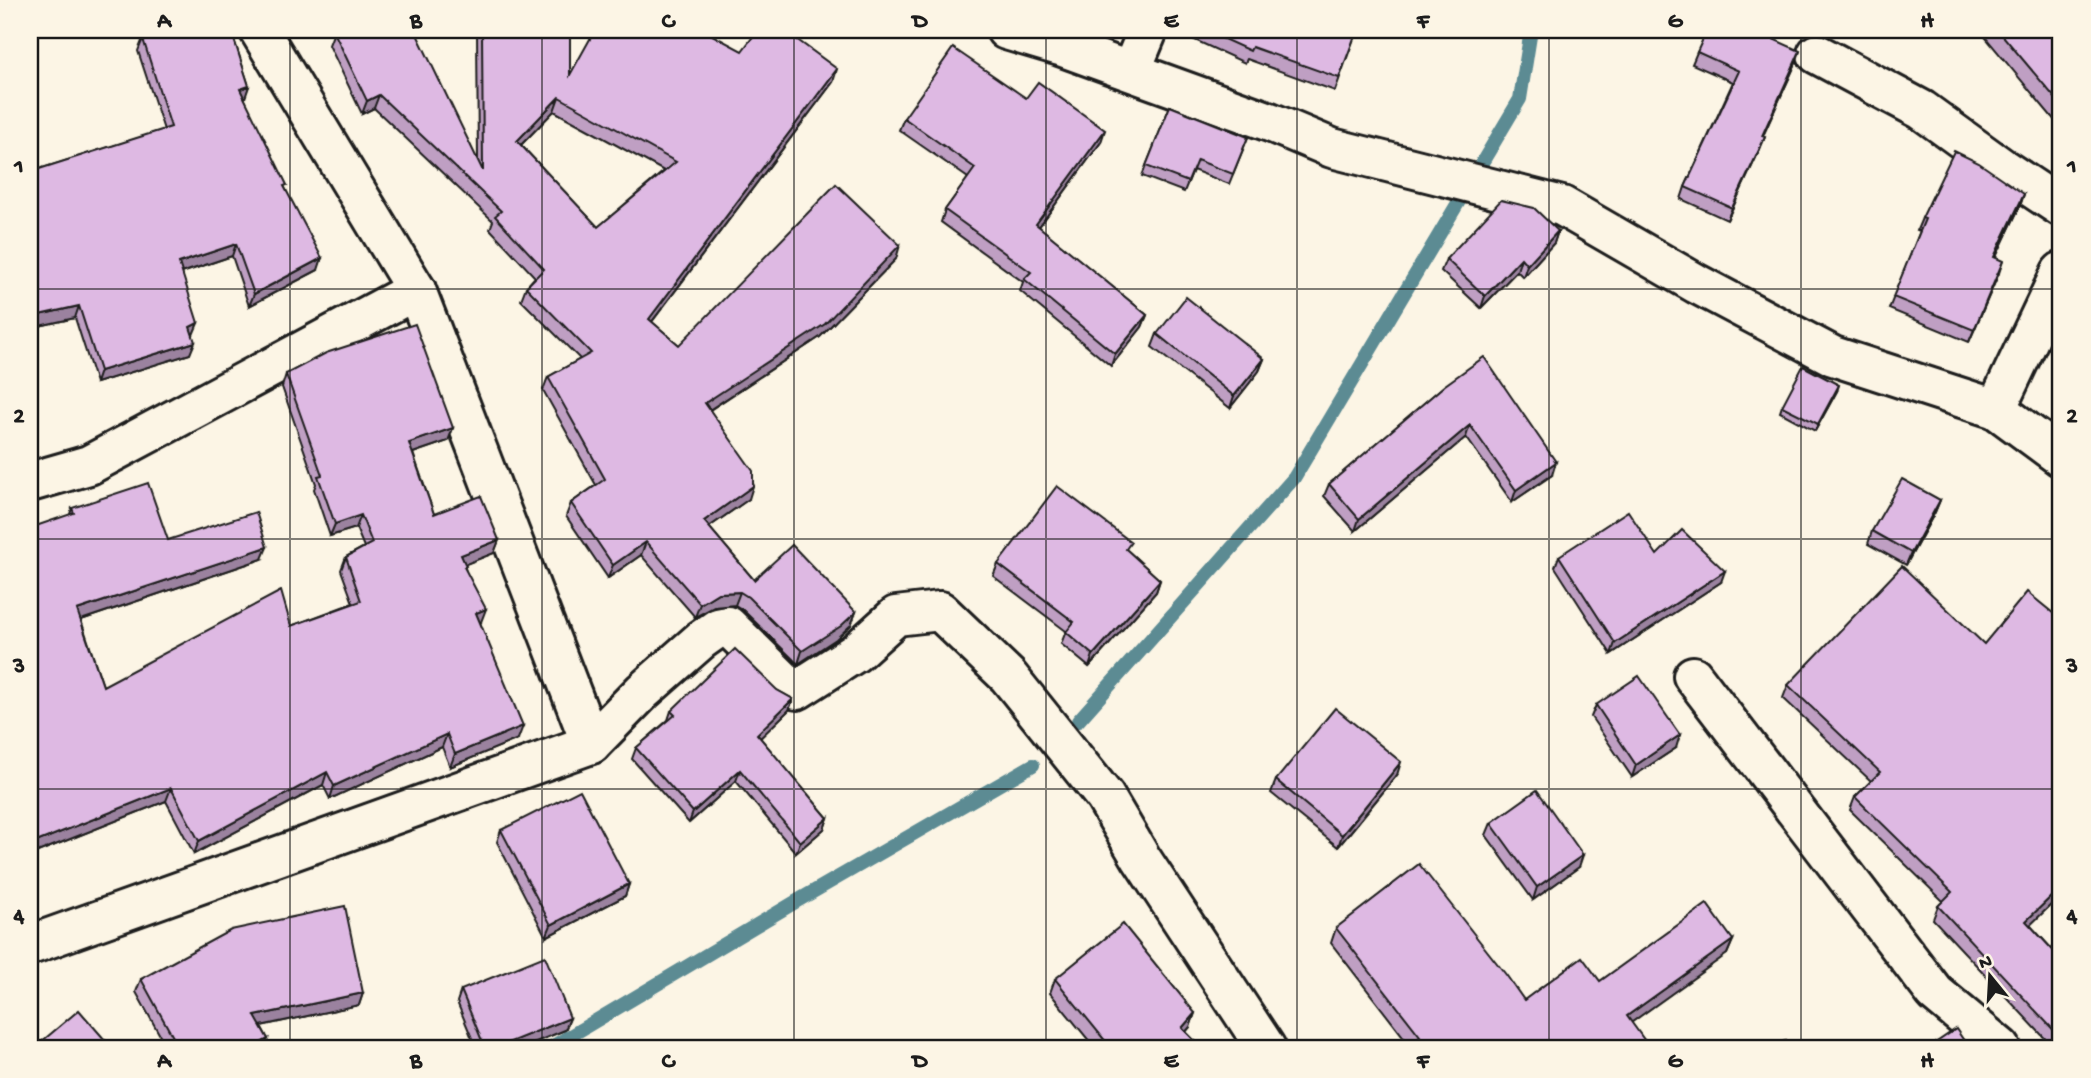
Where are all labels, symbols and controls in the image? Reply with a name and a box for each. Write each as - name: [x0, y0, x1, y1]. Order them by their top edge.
- text: A: [156, 9, 172, 36]
- text: B: [409, 9, 423, 36]
- text: C: [662, 9, 677, 36]
- text: D: [911, 9, 929, 36]
- text: E: [1164, 9, 1180, 36]
- text: F: [1416, 9, 1431, 36]
- text: G: [1668, 9, 1684, 36]
- text: H: [1920, 9, 1934, 36]
- text: 1: [13, 154, 24, 181]
- text: 1: [2066, 154, 2077, 181]
- text: 2: [13, 404, 25, 431]
- text: 2: [2066, 404, 2078, 431]
- text: 3: [12, 654, 25, 681]
- text: 3: [2065, 654, 2078, 681]
- text: 4: [13, 904, 25, 931]
- text: 4: [2066, 904, 2078, 931]
- north arrow: [1954, 942, 2024, 1012]
- text: N: [1976, 950, 1995, 976]
- text: A: [156, 1049, 172, 1076]
- text: B: [409, 1049, 423, 1076]
- text: C: [662, 1049, 677, 1076]
- text: D: [911, 1049, 929, 1076]
- text: E: [1164, 1049, 1180, 1076]
- text: F: [1416, 1049, 1431, 1076]
- text: G: [1668, 1049, 1684, 1076]
- text: H: [1920, 1049, 1934, 1076]

